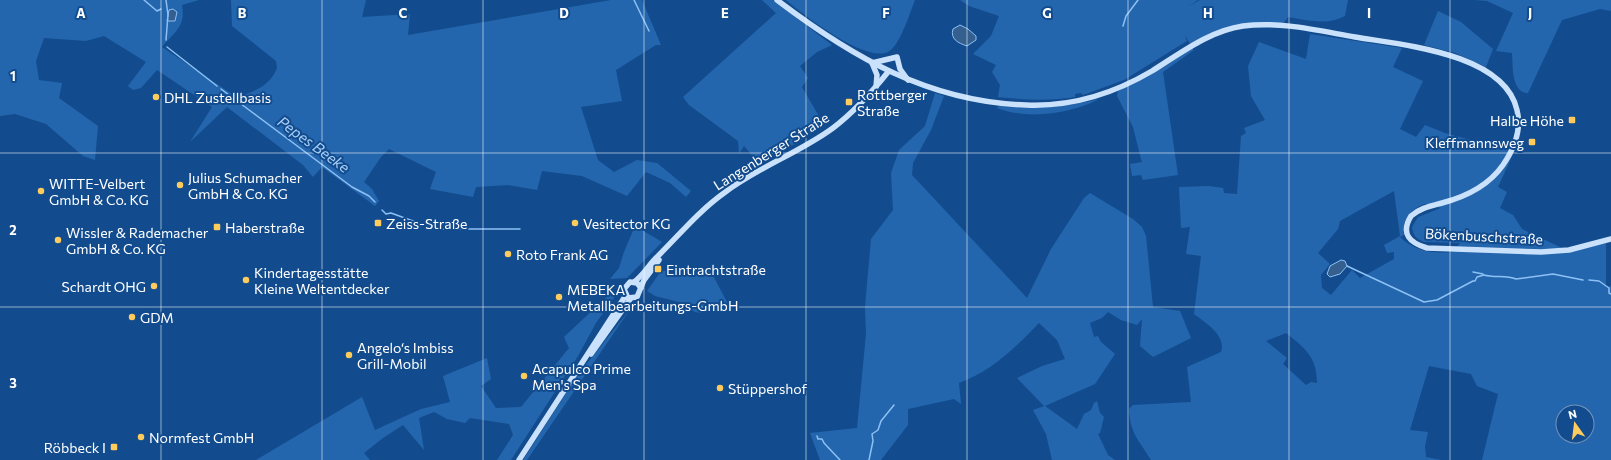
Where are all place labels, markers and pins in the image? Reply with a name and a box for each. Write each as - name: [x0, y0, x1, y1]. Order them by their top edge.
- place label: Rottberger Straße: [857, 86, 928, 119]
- place label: DHL Zustellbasis: [164, 89, 271, 106]
- marker: DHL Zustellbasis: [151, 92, 161, 102]
- marker: Rottberger Straße: [844, 97, 854, 107]
- place label: Halbe Höhe: [1490, 112, 1564, 129]
- marker: Halbe Höhe: [1567, 115, 1577, 125]
- place label: Kleffmannsweg: [1425, 134, 1524, 151]
- marker: Kleffmannsweg: [1527, 137, 1537, 147]
- place label: Julius Schumacher GmbH & Co. KG: [188, 169, 303, 202]
- place label: WITTE-Velbert GmbH & Co. KG: [49, 175, 149, 208]
- marker: Julius Schumacher GmbH & Co. KG: [175, 180, 185, 190]
- marker: WITTE-Velbert GmbH & Co. KG: [36, 186, 46, 196]
- place label: Zeiss-Straße: [386, 215, 467, 232]
- place label: Vesitector KG: [583, 215, 670, 232]
- marker: Zeiss-Straße: [373, 218, 383, 228]
- marker: Vesitector KG: [570, 218, 580, 228]
- place label: Haberstraße: [225, 219, 305, 236]
- marker: Haberstraße: [212, 222, 222, 232]
- place label: Wissler & Rademacher GmbH & Co. KG: [66, 224, 209, 257]
- marker: Wissler & Rademacher GmbH & Co. KG: [53, 235, 63, 245]
- place label: Roto Frank AG: [516, 246, 608, 263]
- marker: Roto Frank AG: [503, 249, 513, 259]
- place label: Eintrachtstraße: [666, 261, 766, 278]
- place label: Kindertagesstätte Kleine Weltentdecker: [254, 264, 390, 297]
- marker: Eintrachtstraße: [653, 264, 663, 274]
- marker: Kindertagesstätte Kleine Weltentdecker: [241, 275, 251, 285]
- place label: Schardt OHG: [61, 278, 146, 295]
- marker: Schardt OHG: [149, 281, 159, 291]
- place label: MEBEKA Metallbearbeitungs-GmbH: [567, 281, 738, 314]
- marker: MEBEKA Metallbearbeitungs-GmbH: [554, 292, 564, 302]
- place label: GDM: [140, 309, 174, 326]
- marker: GDM: [127, 312, 137, 322]
- place label: Angelo‘s Imbiss Grill-Mobil: [357, 339, 454, 372]
- marker: Angelo‘s Imbiss Grill-Mobil: [344, 350, 354, 360]
- place label: Acapulco Prime Men's Spa: [532, 360, 631, 393]
- marker: Acapulco Prime Men's Spa: [519, 371, 529, 381]
- place label: Stüppershof: [728, 380, 808, 397]
- marker: Stüppershof: [715, 383, 725, 393]
- place label: Normfest GmbH: [149, 429, 254, 446]
- marker: Normfest GmbH: [136, 432, 146, 442]
- place label: Röbbeck I: [44, 439, 106, 456]
- marker: Röbbeck I: [109, 442, 119, 452]

